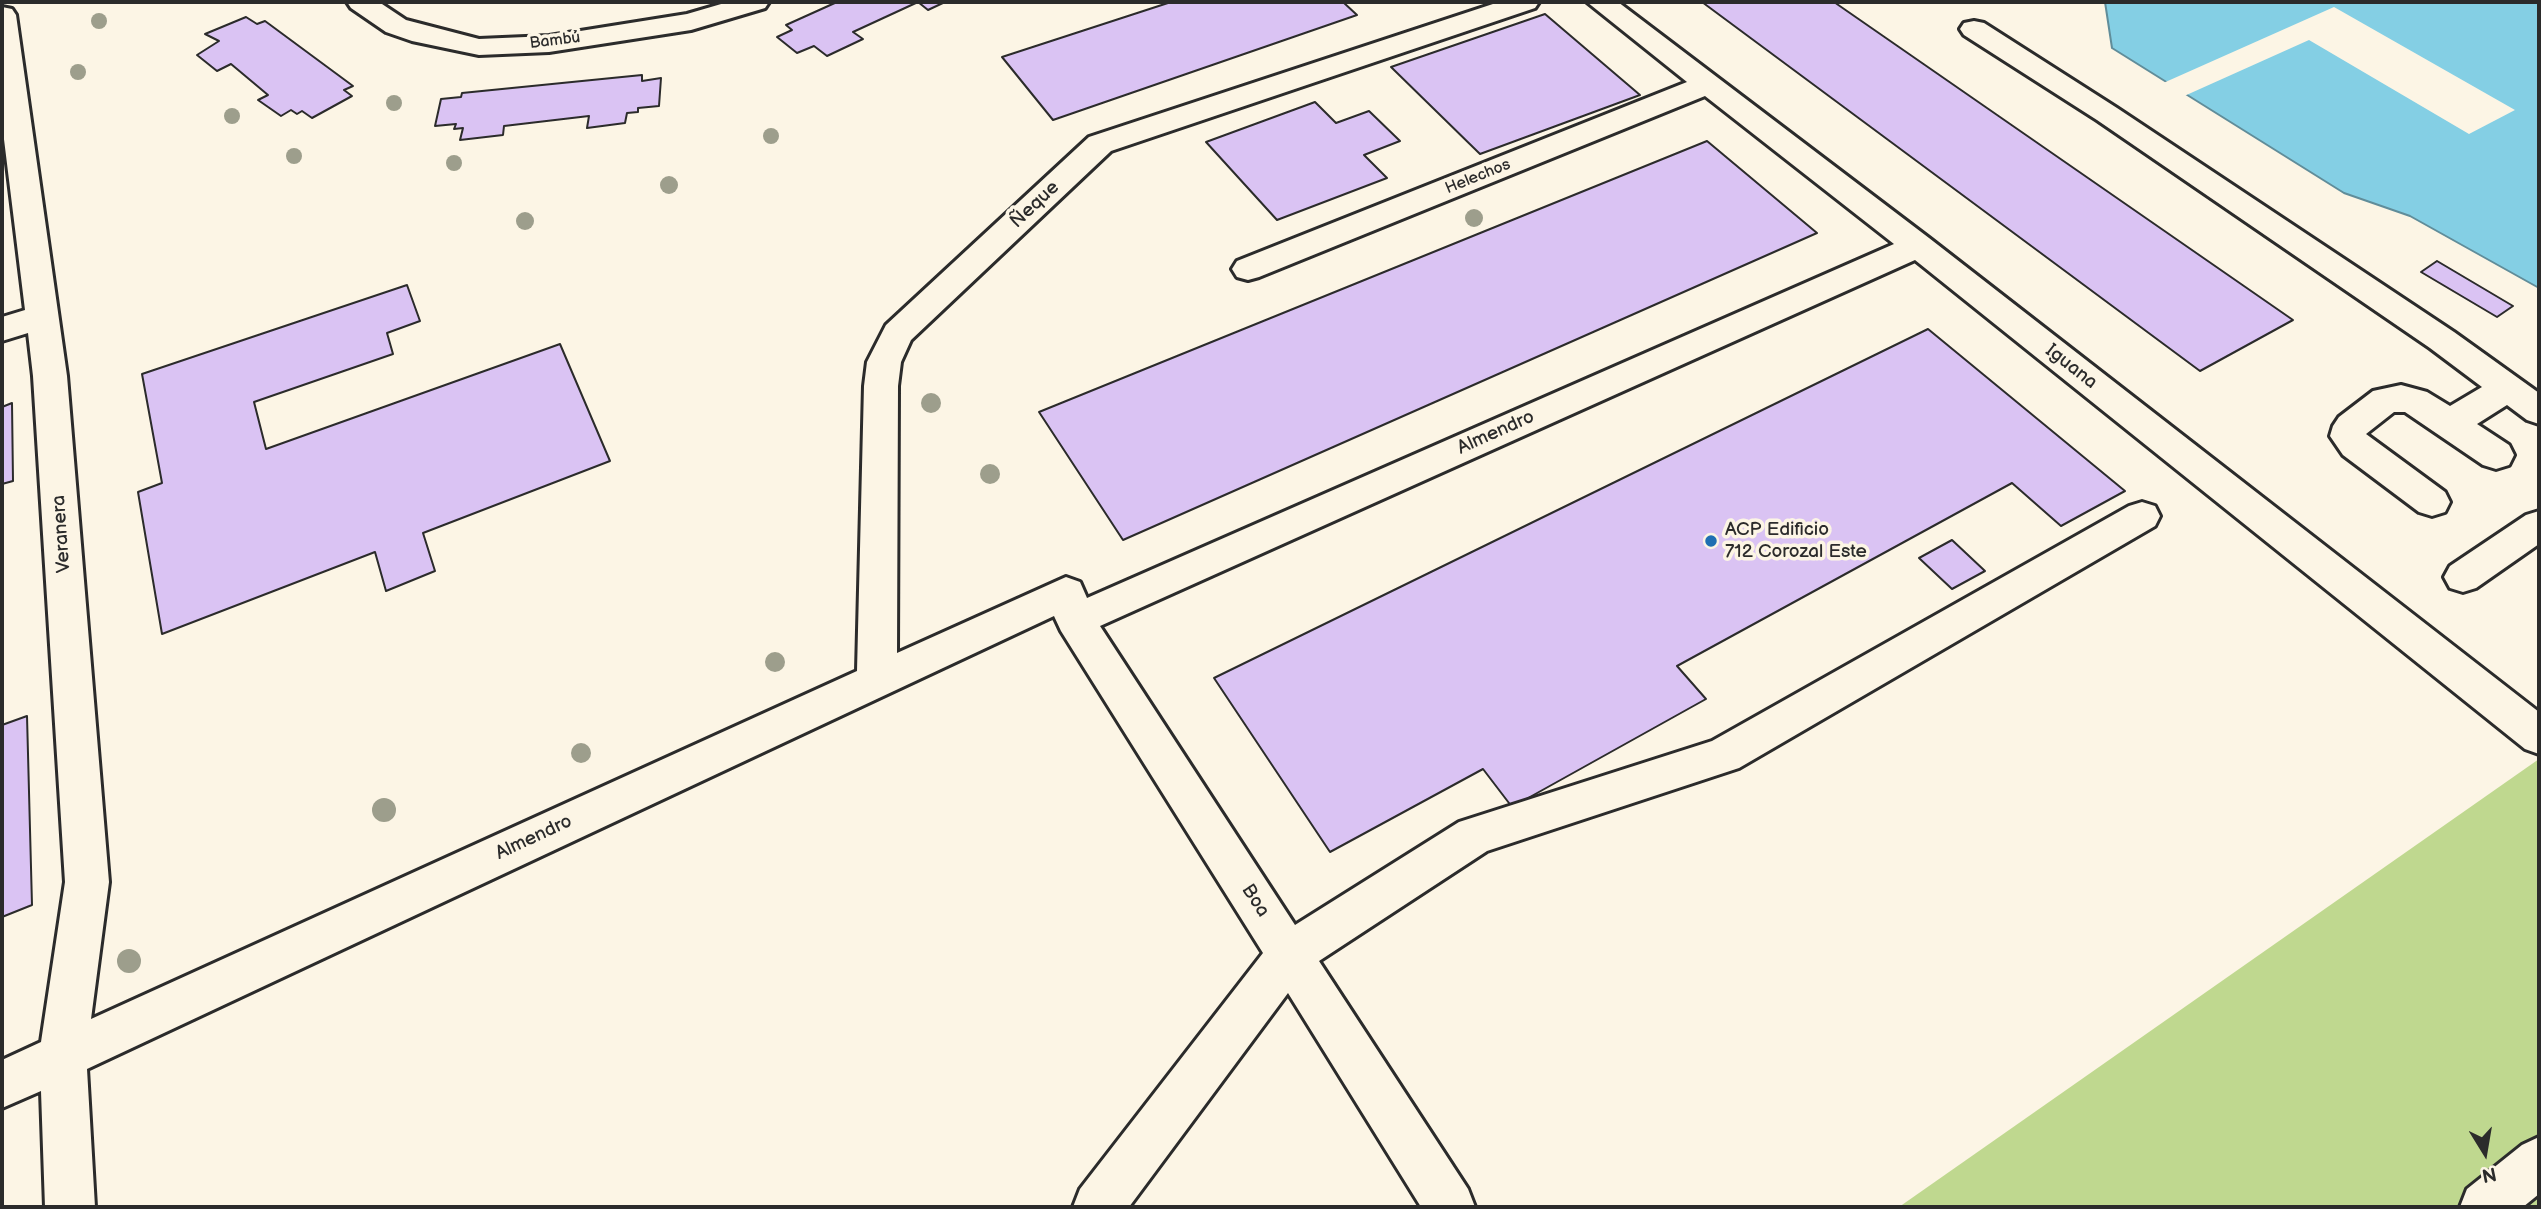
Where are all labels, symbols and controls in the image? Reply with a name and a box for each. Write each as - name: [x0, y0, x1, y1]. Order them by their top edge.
- street label: Bambú: [529, 28, 581, 54]
- street label: Helechos: [1443, 155, 1513, 199]
- street label: Ñeque: [1006, 177, 1064, 233]
- street label: Iguana: [2040, 340, 2102, 394]
- street label: Almendro: [1454, 406, 1538, 460]
- street label: Veranera: [48, 494, 76, 574]
- place label: ACP Edificio 712 Corozal Este: [1725, 519, 1867, 563]
- marker: ACP Edificio 712 Corozal Este: [1703, 533, 1719, 549]
- street label: Almendro: [492, 810, 576, 866]
- street label: Boa: [1236, 880, 1274, 922]
- north arrow: [2450, 1118, 2520, 1188]
- text: N: [2480, 1161, 2498, 1187]

